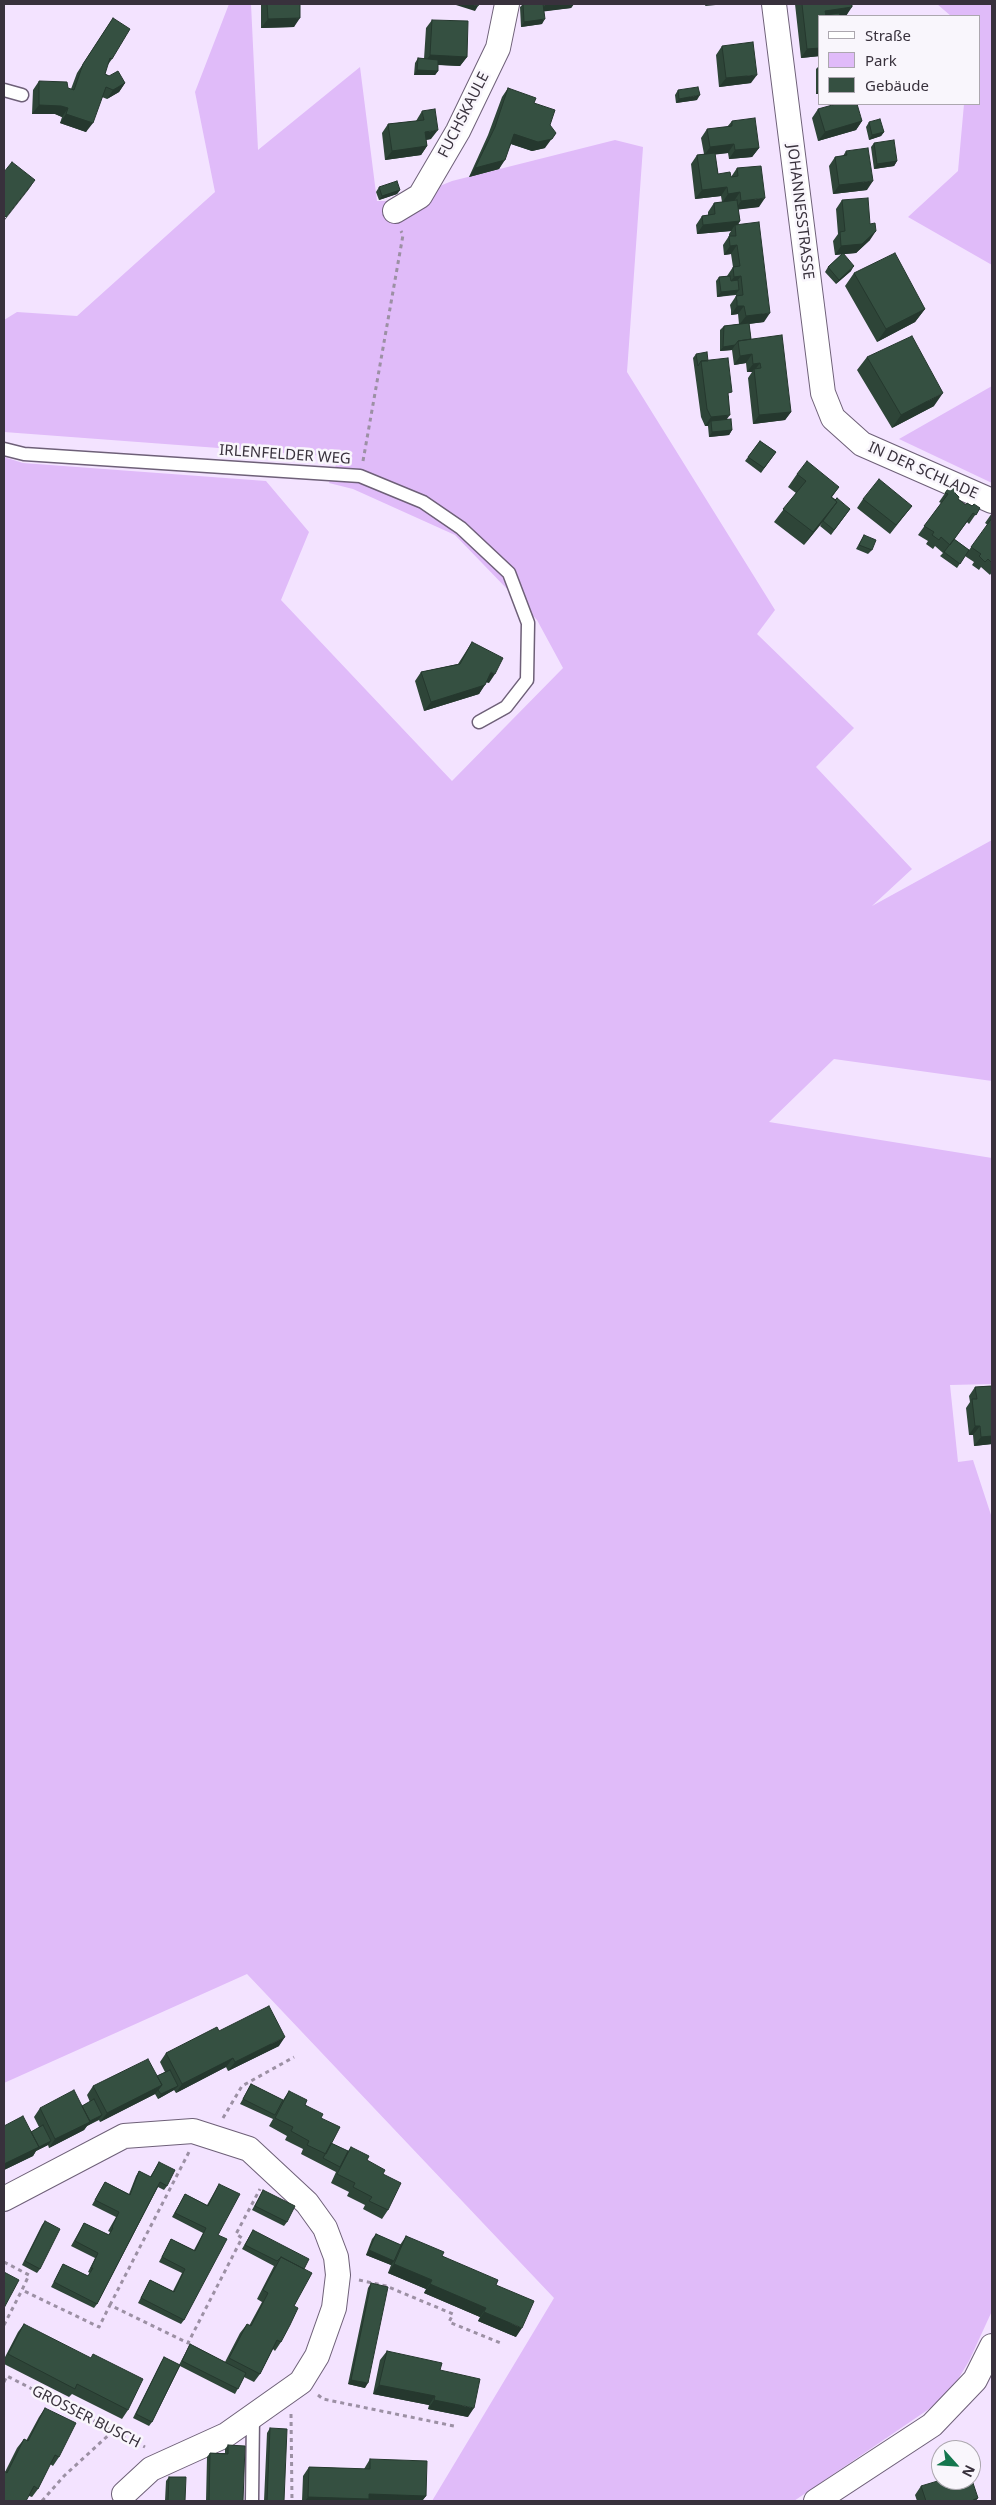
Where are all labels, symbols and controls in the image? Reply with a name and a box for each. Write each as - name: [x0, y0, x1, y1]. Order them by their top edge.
- legend: [818, 15, 981, 105]
- text: Straße: [865, 25, 911, 45]
- text: Park: [865, 50, 897, 70]
- street label: FUCHSKAULE: [435, 69, 493, 161]
- text: Gebäude: [865, 75, 929, 95]
- street label: JOHANNESSTRASSE: [783, 143, 817, 281]
- street label: IN DER SCHLADE: [865, 439, 981, 503]
- street label: IRLENFELDER WEG: [219, 441, 351, 469]
- street label: GROSSER BUSCH: [29, 2382, 143, 2452]
- north arrow: [931, 2440, 981, 2490]
- text: N: [958, 2462, 980, 2481]

